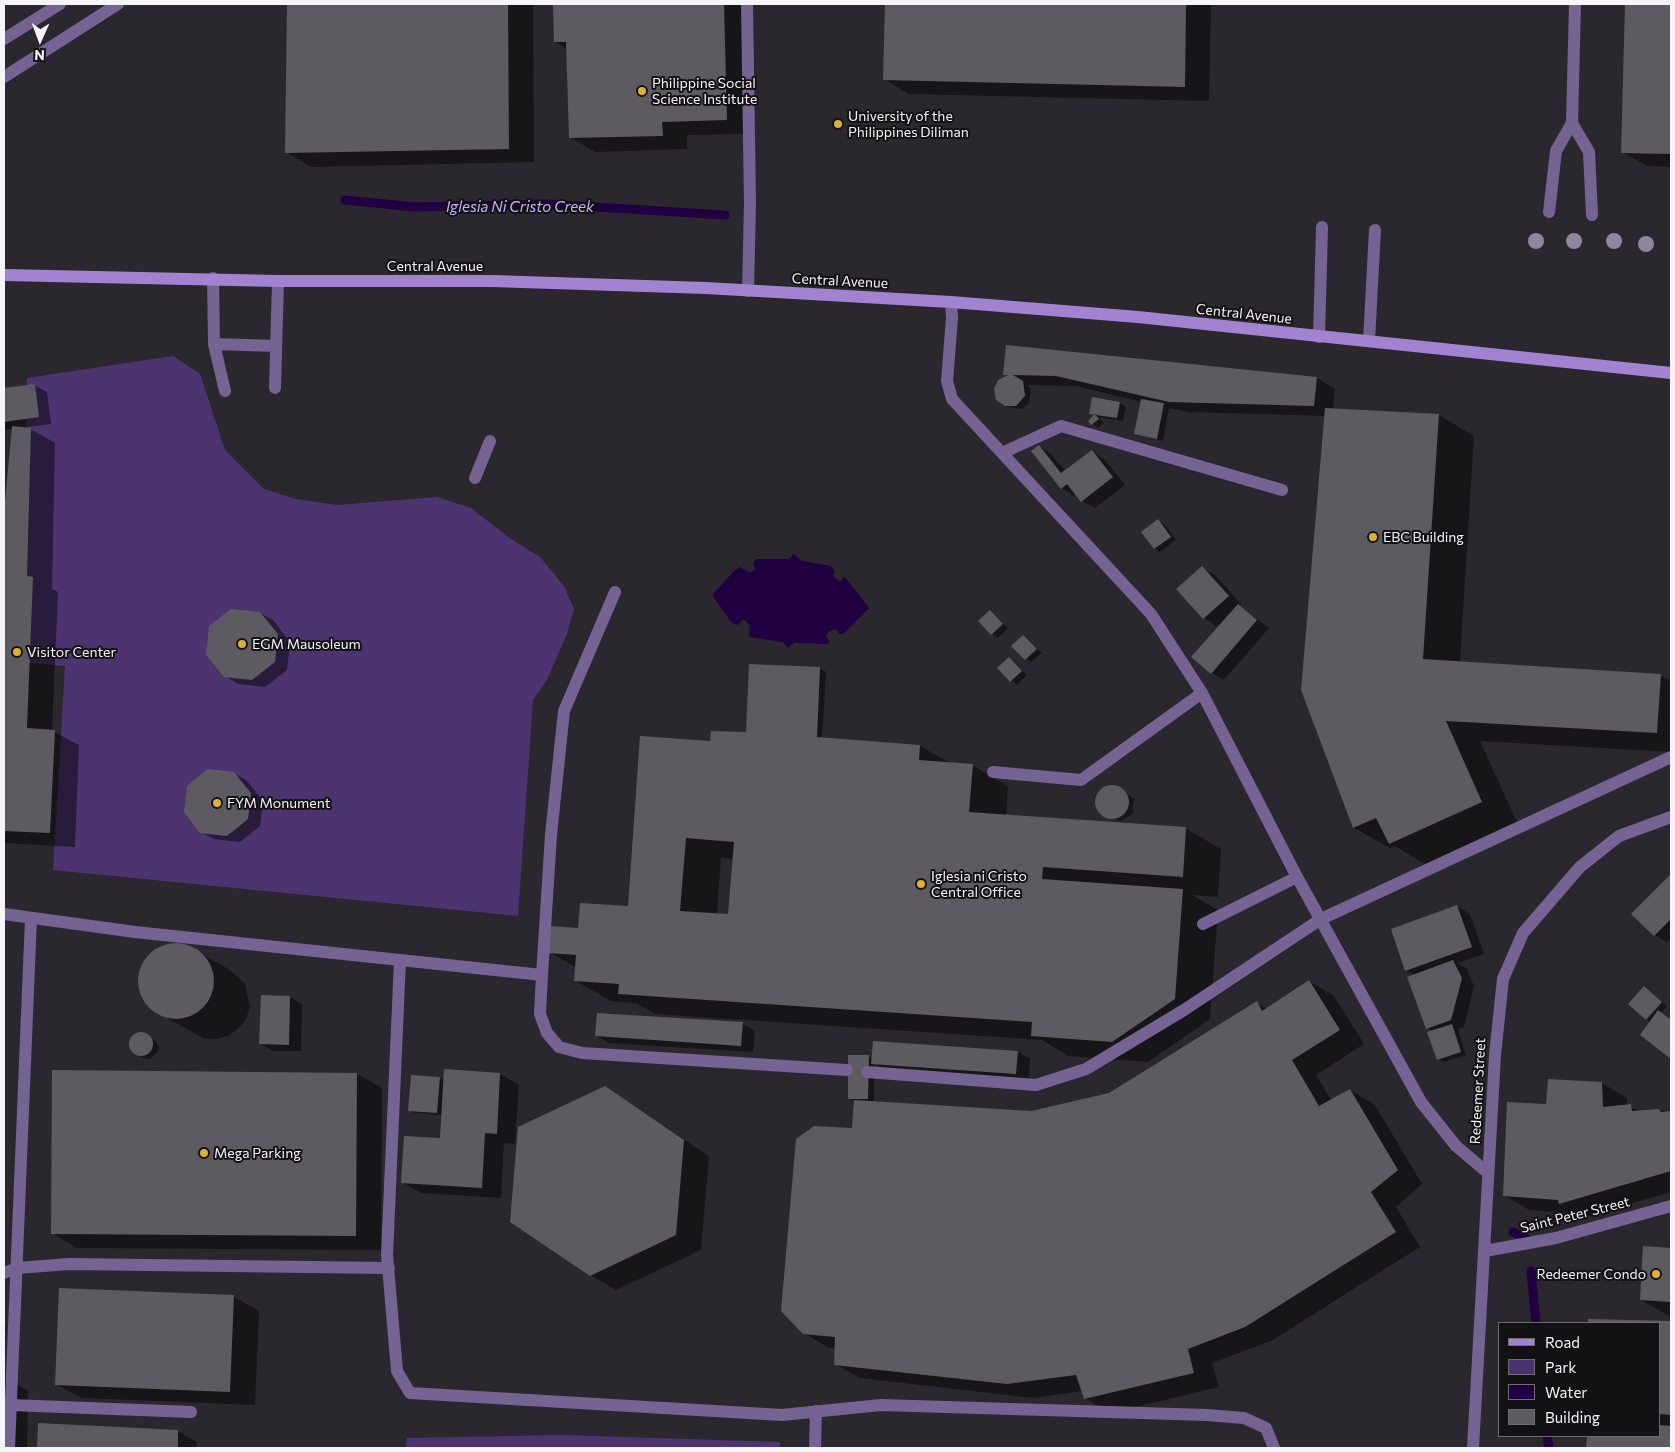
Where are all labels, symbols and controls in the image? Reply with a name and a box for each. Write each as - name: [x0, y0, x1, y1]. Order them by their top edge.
- north arrow: [15, 15, 65, 65]
- text: N: [34, 47, 45, 64]
- place label: Philippine Social Science Institute: [652, 75, 757, 108]
- marker: Philippine Social Science Institute: [636, 85, 648, 97]
- place label: University of the Philippines Diliman: [848, 108, 969, 140]
- marker: University of the Philippines Diliman: [832, 118, 844, 130]
- water label: Iglesia Ni Cristo Creek: [446, 198, 594, 216]
- street label: Central Avenue: [387, 258, 483, 274]
- street label: Central Avenue: [791, 270, 889, 292]
- street label: Central Avenue: [1195, 301, 1293, 327]
- place label: EBC Building: [1383, 529, 1464, 545]
- marker: EBC Building: [1367, 531, 1379, 543]
- place label: EGM Mausoleum: [252, 636, 361, 652]
- marker: EGM Mausoleum: [236, 638, 248, 650]
- place label: Visitor Center: [27, 644, 116, 660]
- marker: Visitor Center: [11, 646, 23, 658]
- place label: FYM Monument: [227, 795, 330, 811]
- marker: FYM Monument: [211, 797, 223, 809]
- place label: Iglesia ni Cristo Central Office: [931, 868, 1027, 900]
- marker: Iglesia ni Cristo Central Office: [915, 878, 927, 890]
- street label: Redeemer Street: [1467, 1037, 1489, 1145]
- place label: Mega Parking: [214, 1145, 301, 1161]
- marker: Mega Parking: [198, 1147, 210, 1159]
- street label: Saint Peter Street: [1519, 1193, 1631, 1237]
- place label: Redeemer Condo: [1537, 1266, 1646, 1282]
- marker: Redeemer Condo: [1650, 1268, 1662, 1280]
- legend: [1498, 1322, 1660, 1437]
- text: Road: [1545, 1333, 1580, 1351]
- text: Park: [1545, 1358, 1576, 1376]
- text: Water: [1545, 1383, 1587, 1401]
- text: Building: [1545, 1408, 1600, 1426]

